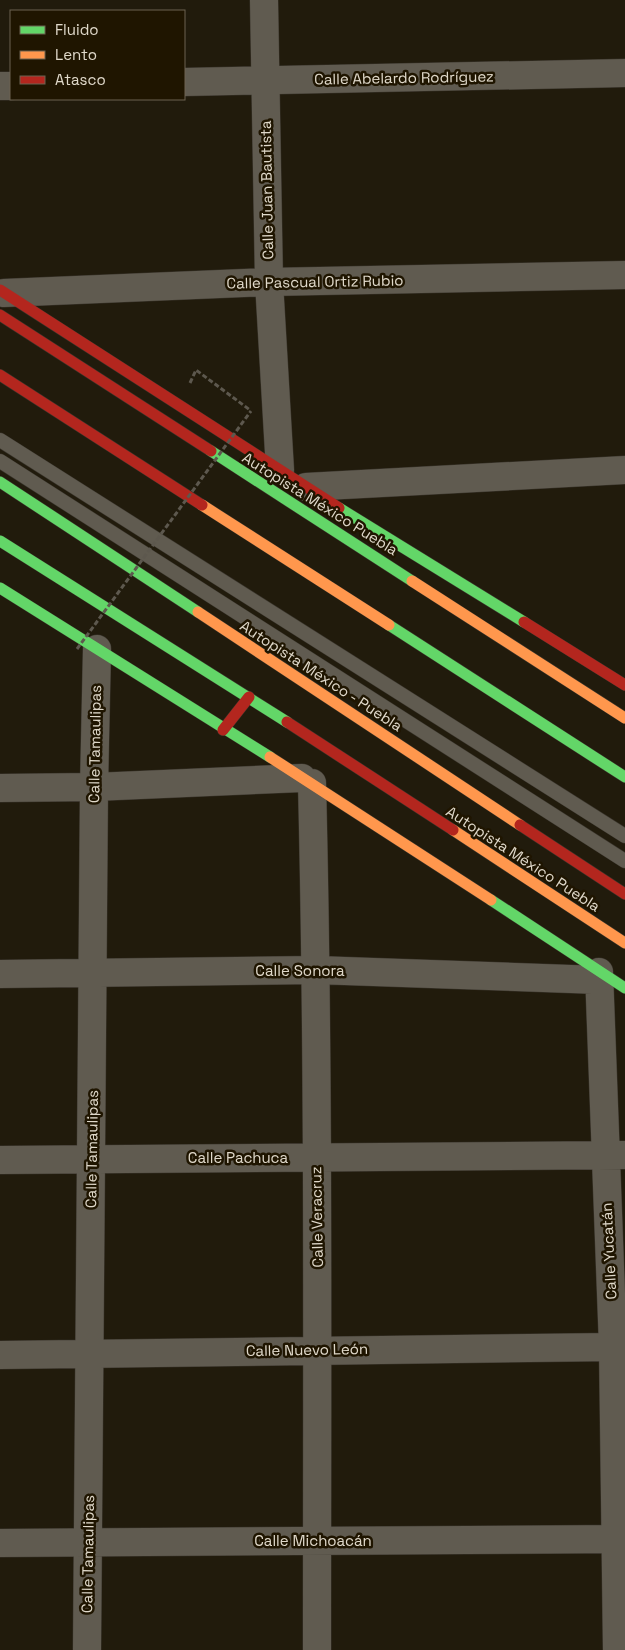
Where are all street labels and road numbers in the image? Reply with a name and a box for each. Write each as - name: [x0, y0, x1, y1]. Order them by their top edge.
- street label: Calle Abelardo Rodríguez: [314, 66, 494, 89]
- street label: Calle Juan Bautista: [256, 120, 277, 260]
- street label: Calle Pascual Ortiz Rubio: [226, 270, 404, 293]
- street label: Autopista México Puebla: [239, 448, 402, 560]
- street label: Autopista México - Puebla: [236, 616, 406, 735]
- street label: Calle Tamaulipas: [84, 685, 105, 803]
- street label: Autopista México Puebla: [443, 802, 604, 916]
- street label: Calle Sonora: [255, 961, 345, 980]
- street label: Calle Tamaulipas: [81, 1090, 102, 1208]
- street label: Calle Pachuca: [188, 1148, 289, 1167]
- street label: Calle Veracruz: [306, 1166, 327, 1268]
- street label: Calle Yucatán: [596, 1202, 621, 1300]
- street label: Calle Nuevo León: [246, 1339, 368, 1360]
- street label: Calle Tamaulipas: [77, 1495, 98, 1613]
- street label: Calle Michoacán: [254, 1531, 372, 1550]

